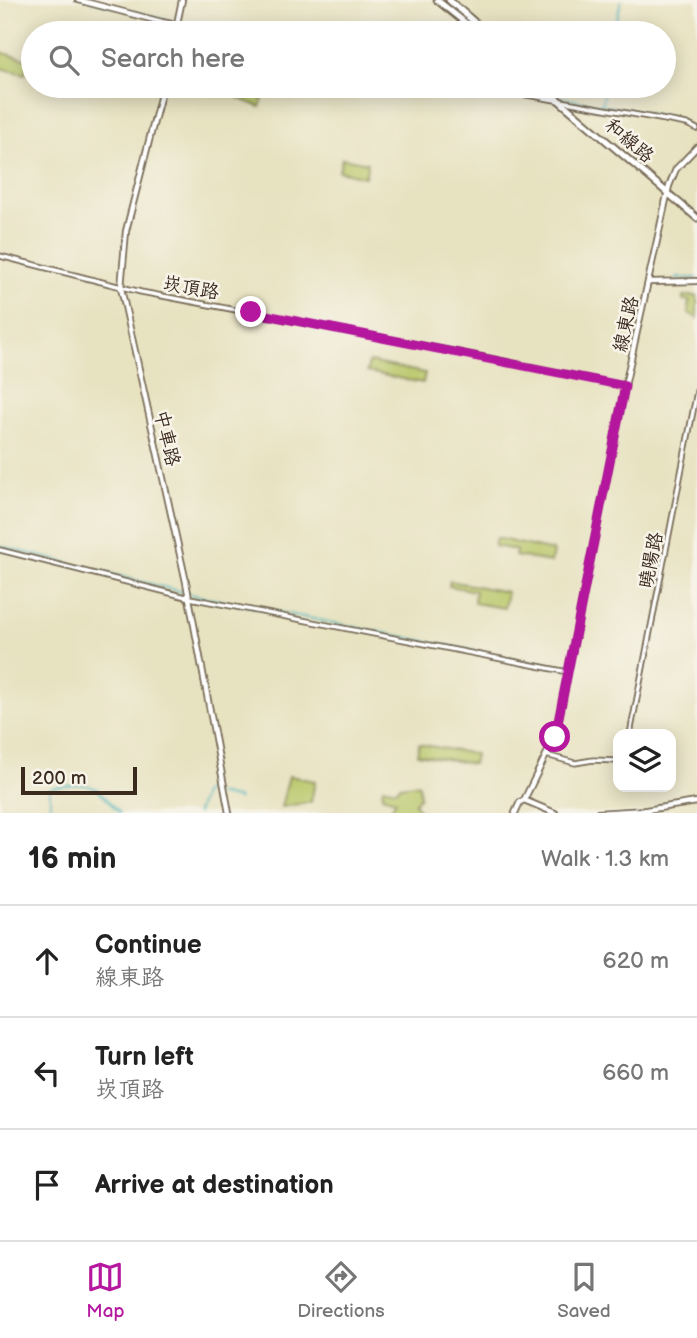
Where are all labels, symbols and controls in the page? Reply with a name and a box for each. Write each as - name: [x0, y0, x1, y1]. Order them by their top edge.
- search box: [21, 21, 676, 98]
- icon: search: [45, 41, 83, 79]
- text: Search here: [101, 44, 245, 75]
- street label: 和線路: [600, 114, 658, 168]
- street label: 崁頂路: [161, 272, 221, 305]
- street label: 線東路: [609, 294, 644, 355]
- route end: [235, 296, 266, 327]
- street label: 中車路: [149, 408, 184, 469]
- street label: 曉陽路: [635, 530, 668, 590]
- route start: [539, 721, 570, 752]
- map controls: [613, 729, 676, 792]
- button: layers: [613, 729, 676, 792]
- scale bar: [21, 764, 136, 796]
- text: 200 m: [32, 767, 86, 790]
- text: 16 min: [28, 841, 117, 877]
- text: Walk · 1.3 km: [541, 845, 669, 873]
- text: Continue: [95, 930, 202, 961]
- icon: ahead: [28, 942, 66, 980]
- text: 620 m: [603, 947, 669, 975]
- text: 線東路: [95, 964, 164, 992]
- text: Turn left: [95, 1042, 194, 1073]
- icon: left: [28, 1054, 66, 1092]
- text: 660 m: [602, 1059, 669, 1087]
- text: 崁頂路: [95, 1076, 164, 1104]
- icon: arrive: [28, 1166, 66, 1204]
- text: Arrive at destination: [95, 1170, 334, 1201]
- tab: Map: [86, 1258, 125, 1323]
- tab: Directions: [297, 1258, 385, 1323]
- tab: Saved: [557, 1258, 611, 1323]

